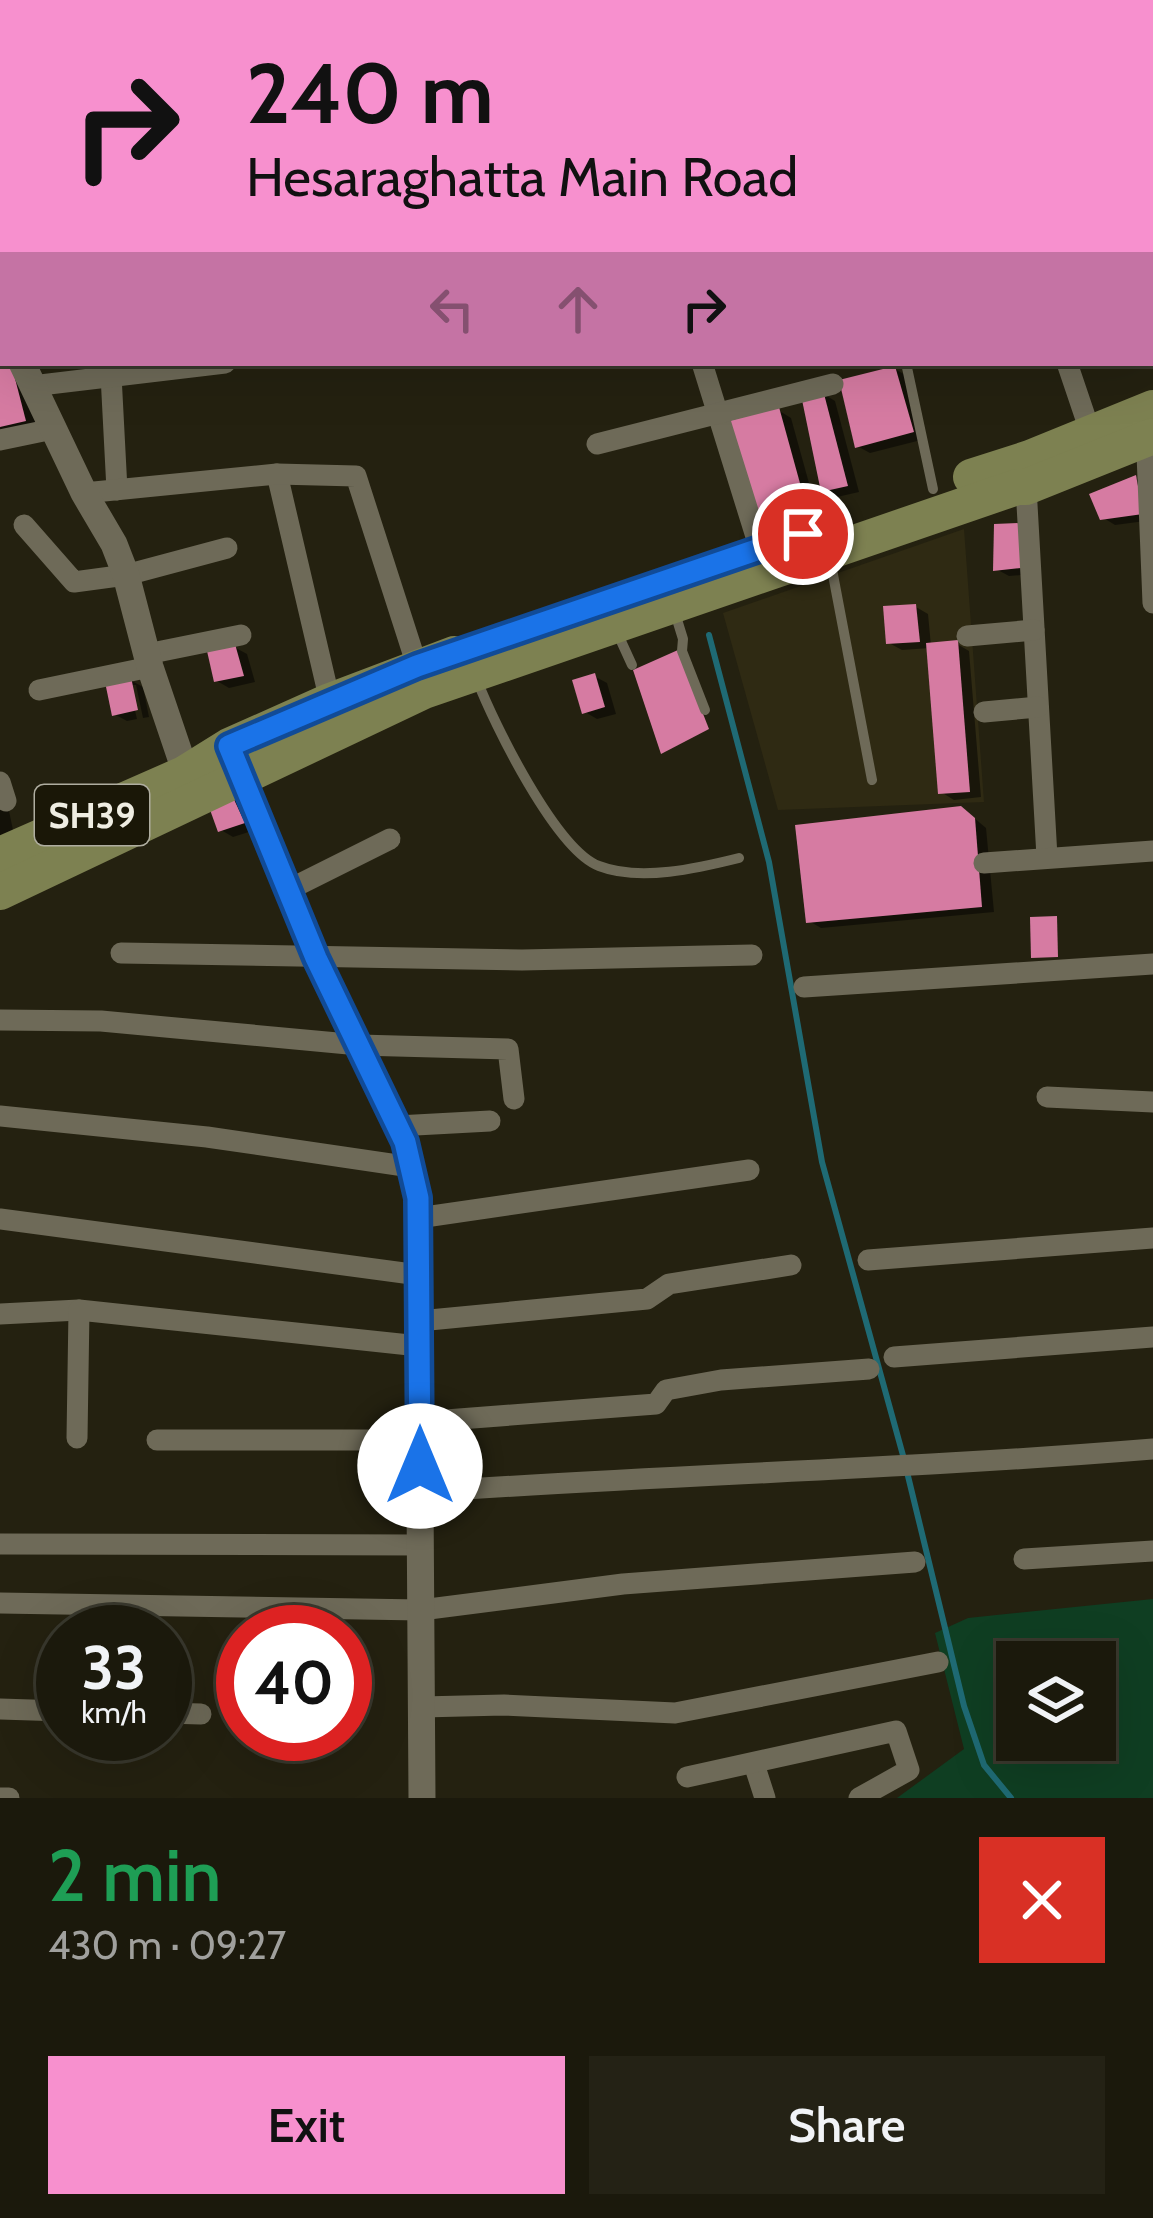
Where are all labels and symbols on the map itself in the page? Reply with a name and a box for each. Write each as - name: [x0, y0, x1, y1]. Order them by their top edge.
- pin: [752, 483, 854, 585]
- road number: SH39: [35, 785, 149, 845]
- position arrow: [357, 1403, 483, 1529]
- speed limit sign: 40: [216, 1605, 372, 1761]

